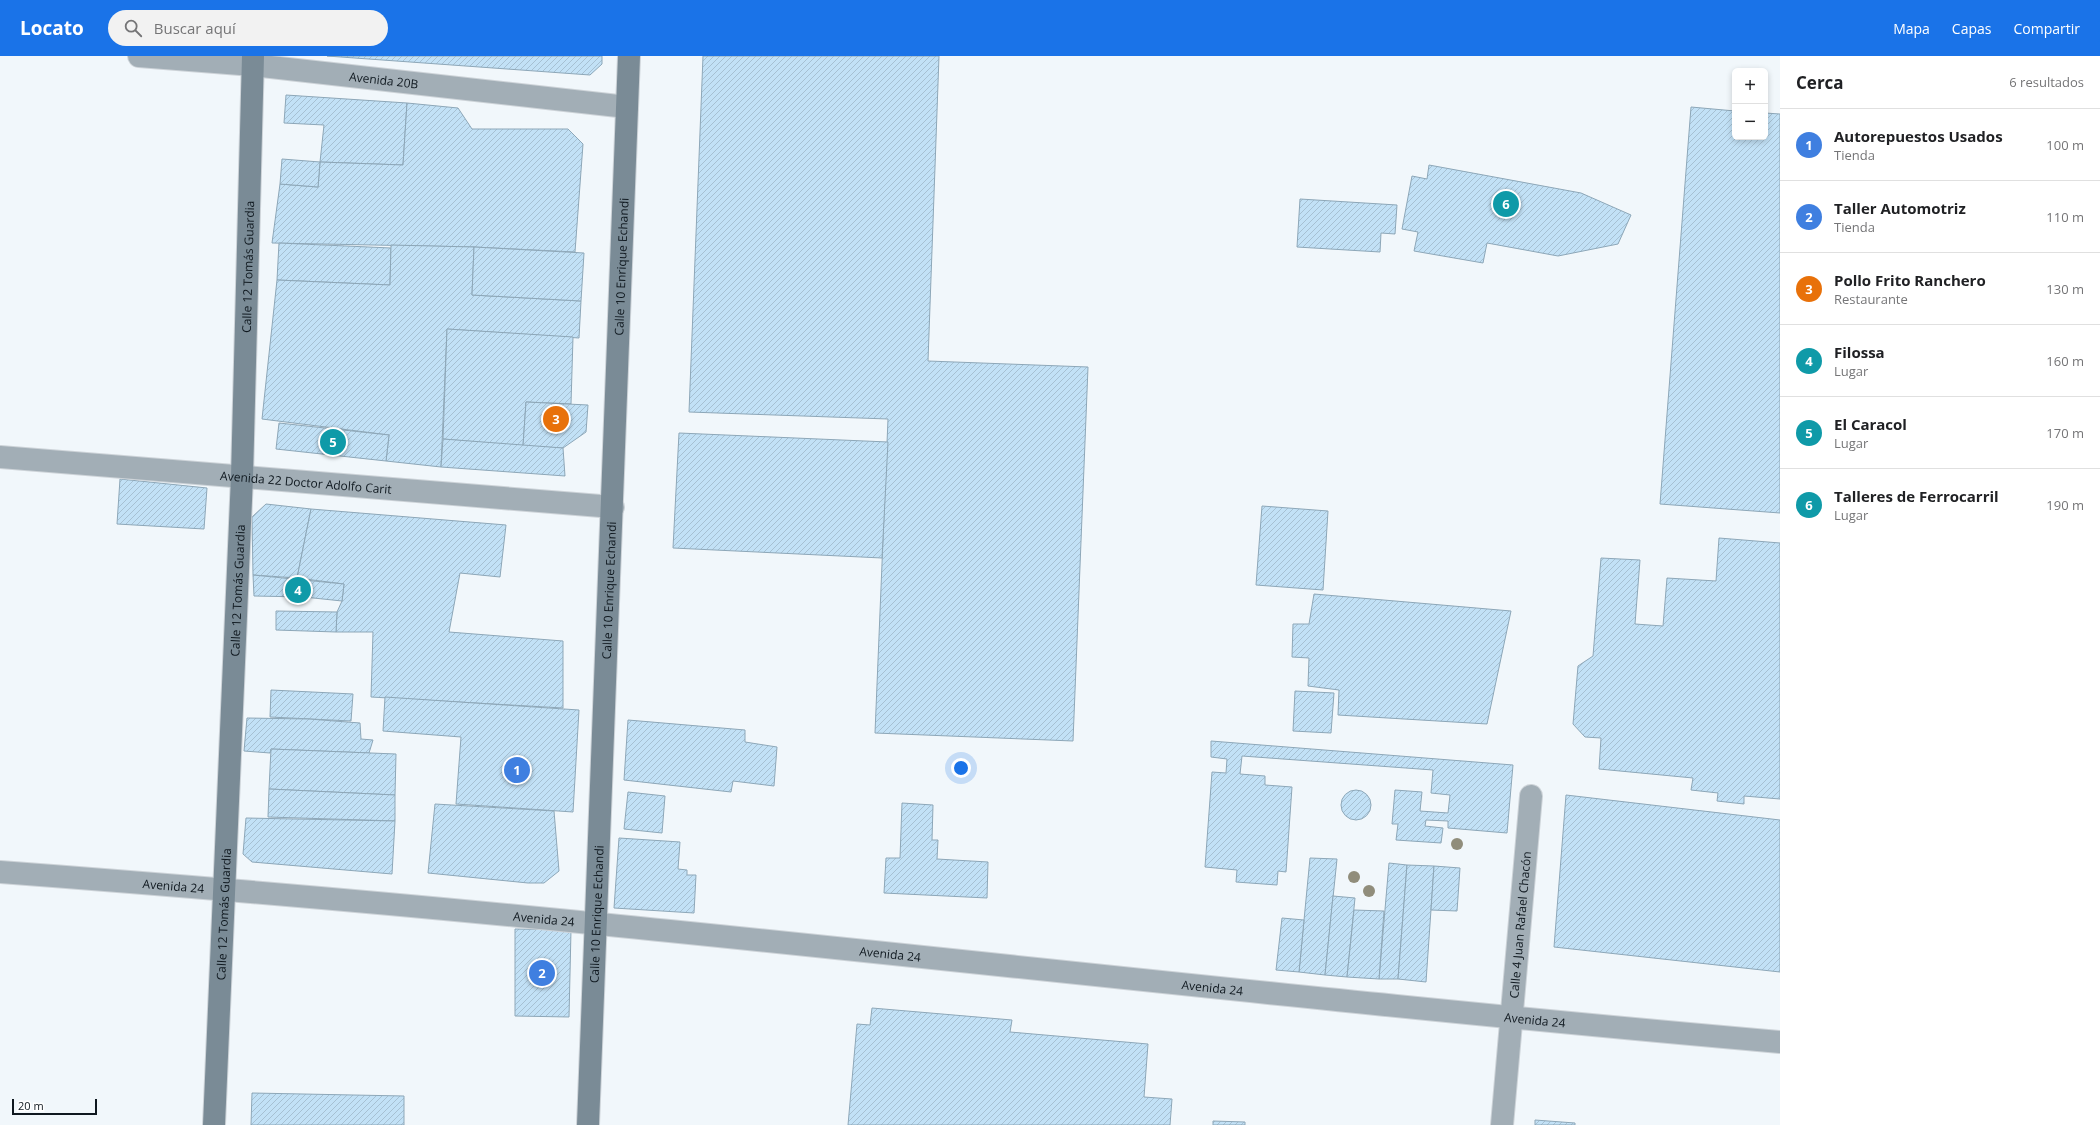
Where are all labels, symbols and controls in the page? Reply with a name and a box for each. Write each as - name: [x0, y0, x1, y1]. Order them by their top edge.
- search box: [108, 10, 388, 46]
- text: Locato: [20, 15, 84, 41]
- icon: search: [122, 17, 144, 39]
- text: Buscar aquí: [154, 18, 236, 38]
- text: Mapa: [1893, 19, 1930, 38]
- text: Capas: [1952, 19, 1991, 38]
- text: Compartir: [2013, 19, 2080, 38]
- street label: Avenida 20B: [348, 67, 419, 92]
- map controls: [1732, 68, 1768, 140]
- button: +: [1732, 68, 1768, 104]
- text: Cerca: [1796, 71, 1844, 94]
- text: 6 resultados: [2009, 73, 2084, 91]
- button: −: [1732, 104, 1768, 140]
- text: Autorepuestos Usados: [1834, 126, 2003, 146]
- text: 1: [1805, 136, 1813, 154]
- text: 100 m: [2046, 136, 2084, 154]
- text: Tienda: [1834, 146, 1875, 164]
- pin: 6: [1493, 189, 1519, 219]
- street label: Calle 10 Enrique Echandi: [610, 197, 632, 336]
- text: Taller Automotriz: [1834, 198, 1966, 218]
- street label: Calle 12 Tomás Guardia: [237, 200, 258, 333]
- text: 2: [1805, 208, 1813, 226]
- text: 110 m: [2046, 208, 2084, 226]
- text: Tienda: [1834, 218, 1875, 236]
- text: Pollo Frito Ranchero: [1834, 270, 1986, 290]
- text: 3: [1805, 280, 1813, 298]
- text: 130 m: [2046, 280, 2084, 298]
- text: Restaurante: [1834, 290, 1908, 308]
- text: Filossa: [1834, 342, 1885, 362]
- text: 4: [1805, 352, 1813, 370]
- text: 160 m: [2046, 352, 2084, 370]
- text: Lugar: [1834, 362, 1868, 380]
- pin: 3: [543, 404, 569, 434]
- text: El Caracol: [1834, 414, 1907, 434]
- text: 5: [1805, 424, 1813, 442]
- text: 170 m: [2046, 424, 2084, 442]
- pin: 5: [320, 427, 346, 457]
- text: Lugar: [1834, 434, 1868, 452]
- street label: Avenida 22 Doctor Adolfo Carit: [220, 466, 392, 497]
- text: Talleres de Ferrocarril: [1834, 486, 1999, 506]
- text: 6: [1805, 496, 1813, 514]
- text: 190 m: [2046, 496, 2084, 514]
- text: Lugar: [1834, 506, 1868, 524]
- street label: Calle 10 Enrique Echandi: [597, 521, 620, 660]
- street label: Calle 12 Tomás Guardia: [226, 524, 248, 657]
- pin: 4: [285, 575, 311, 605]
- pin: 1: [504, 755, 530, 785]
- your location: [951, 758, 971, 778]
- street label: Calle 10 Enrique Echandi: [585, 845, 607, 983]
- street label: Calle 12 Tomás Guardia: [212, 848, 234, 981]
- street label: Calle 4 Juan Rafael Chacón: [1505, 851, 1535, 999]
- street label: Avenida 24: [142, 875, 205, 897]
- street label: Avenida 24: [513, 907, 576, 930]
- street label: Avenida 24: [859, 942, 922, 965]
- pin: 2: [529, 958, 555, 988]
- street label: Avenida 24: [1181, 976, 1244, 999]
- street label: Avenida 24: [1503, 1008, 1566, 1031]
- scale bar: [12, 1097, 97, 1116]
- text: 20 m: [18, 1098, 44, 1113]

